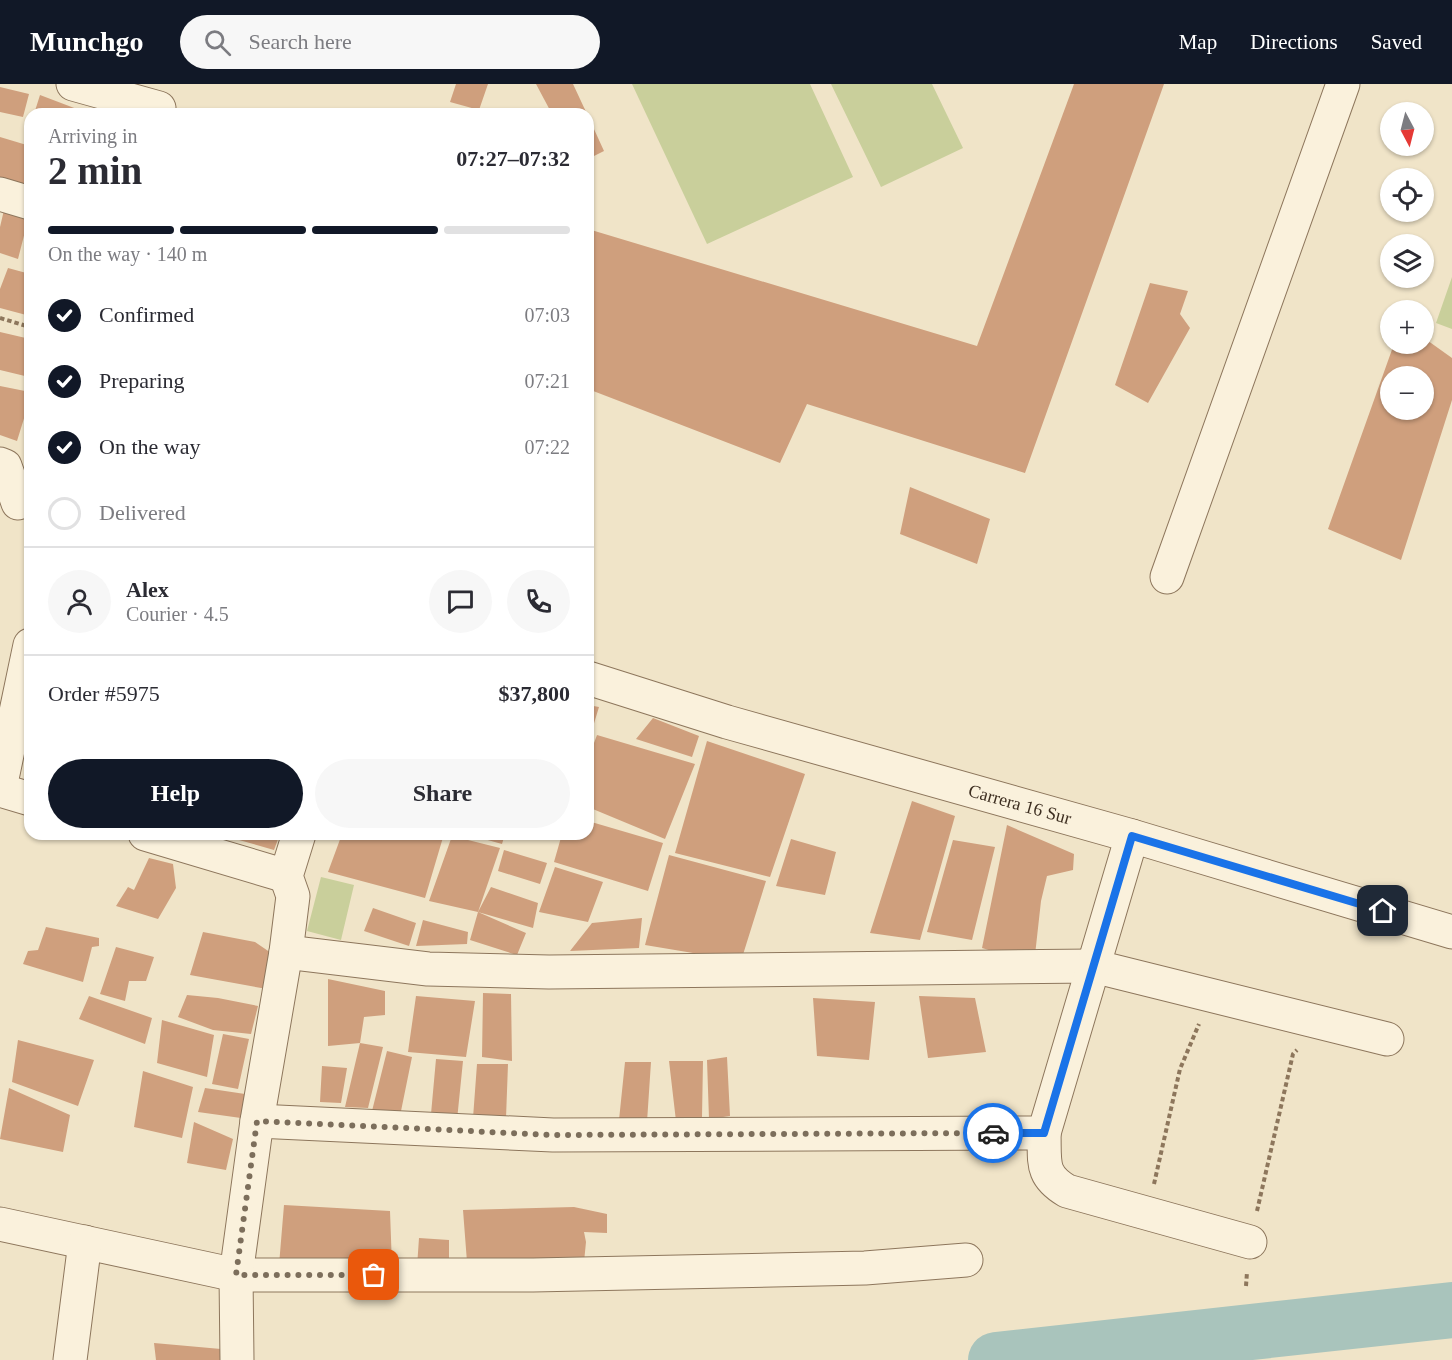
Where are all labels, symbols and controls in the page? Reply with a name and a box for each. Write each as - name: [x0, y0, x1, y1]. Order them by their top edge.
- search box: [180, 15, 600, 69]
- text: Munchgo: [30, 26, 144, 57]
- icon: search: [201, 26, 234, 59]
- text: Search here: [249, 29, 352, 54]
- text: Map: [1179, 30, 1217, 54]
- text: Directions: [1250, 30, 1338, 54]
- text: Saved: [1371, 30, 1422, 54]
- north arrow: [1380, 102, 1434, 156]
- map controls: [1380, 102, 1434, 420]
- text: Arriving in: [48, 125, 137, 147]
- text: 07:27–07:32: [456, 146, 570, 171]
- text: 2 min: [48, 149, 142, 192]
- button: locate: [1380, 168, 1434, 222]
- button: layers: [1380, 234, 1434, 288]
- text: On the way · 140 m: [48, 243, 207, 265]
- icon: check: [48, 299, 81, 332]
- button: +: [1380, 300, 1434, 354]
- text: Confirmed: [99, 302, 194, 327]
- text: 07:03: [524, 304, 570, 326]
- icon: check: [48, 365, 81, 398]
- button: −: [1380, 366, 1434, 420]
- text: Preparing: [99, 368, 185, 393]
- text: 07:21: [524, 370, 570, 392]
- icon: check: [48, 431, 81, 464]
- text: On the way: [99, 434, 200, 459]
- text: 07:22: [524, 436, 570, 458]
- text: Delivered: [99, 500, 186, 525]
- button: person: [48, 570, 111, 633]
- button: chat: [429, 570, 492, 633]
- button: phone: [507, 570, 570, 633]
- text: Alex: [126, 577, 169, 602]
- text: Courier · 4.5: [126, 603, 229, 625]
- text: Order #5975: [48, 681, 160, 706]
- text: $37,800: [499, 681, 570, 706]
- button: Help: [48, 759, 303, 828]
- button: Share: [315, 759, 570, 828]
- street label: Carrera 16 Sur: [966, 780, 1074, 828]
- pin: [1357, 885, 1408, 936]
- icon: home: [1366, 894, 1399, 927]
- courier: [963, 1103, 1023, 1163]
- icon: car: [977, 1117, 1010, 1150]
- pin: [348, 1249, 399, 1300]
- icon: bag: [357, 1258, 390, 1291]

